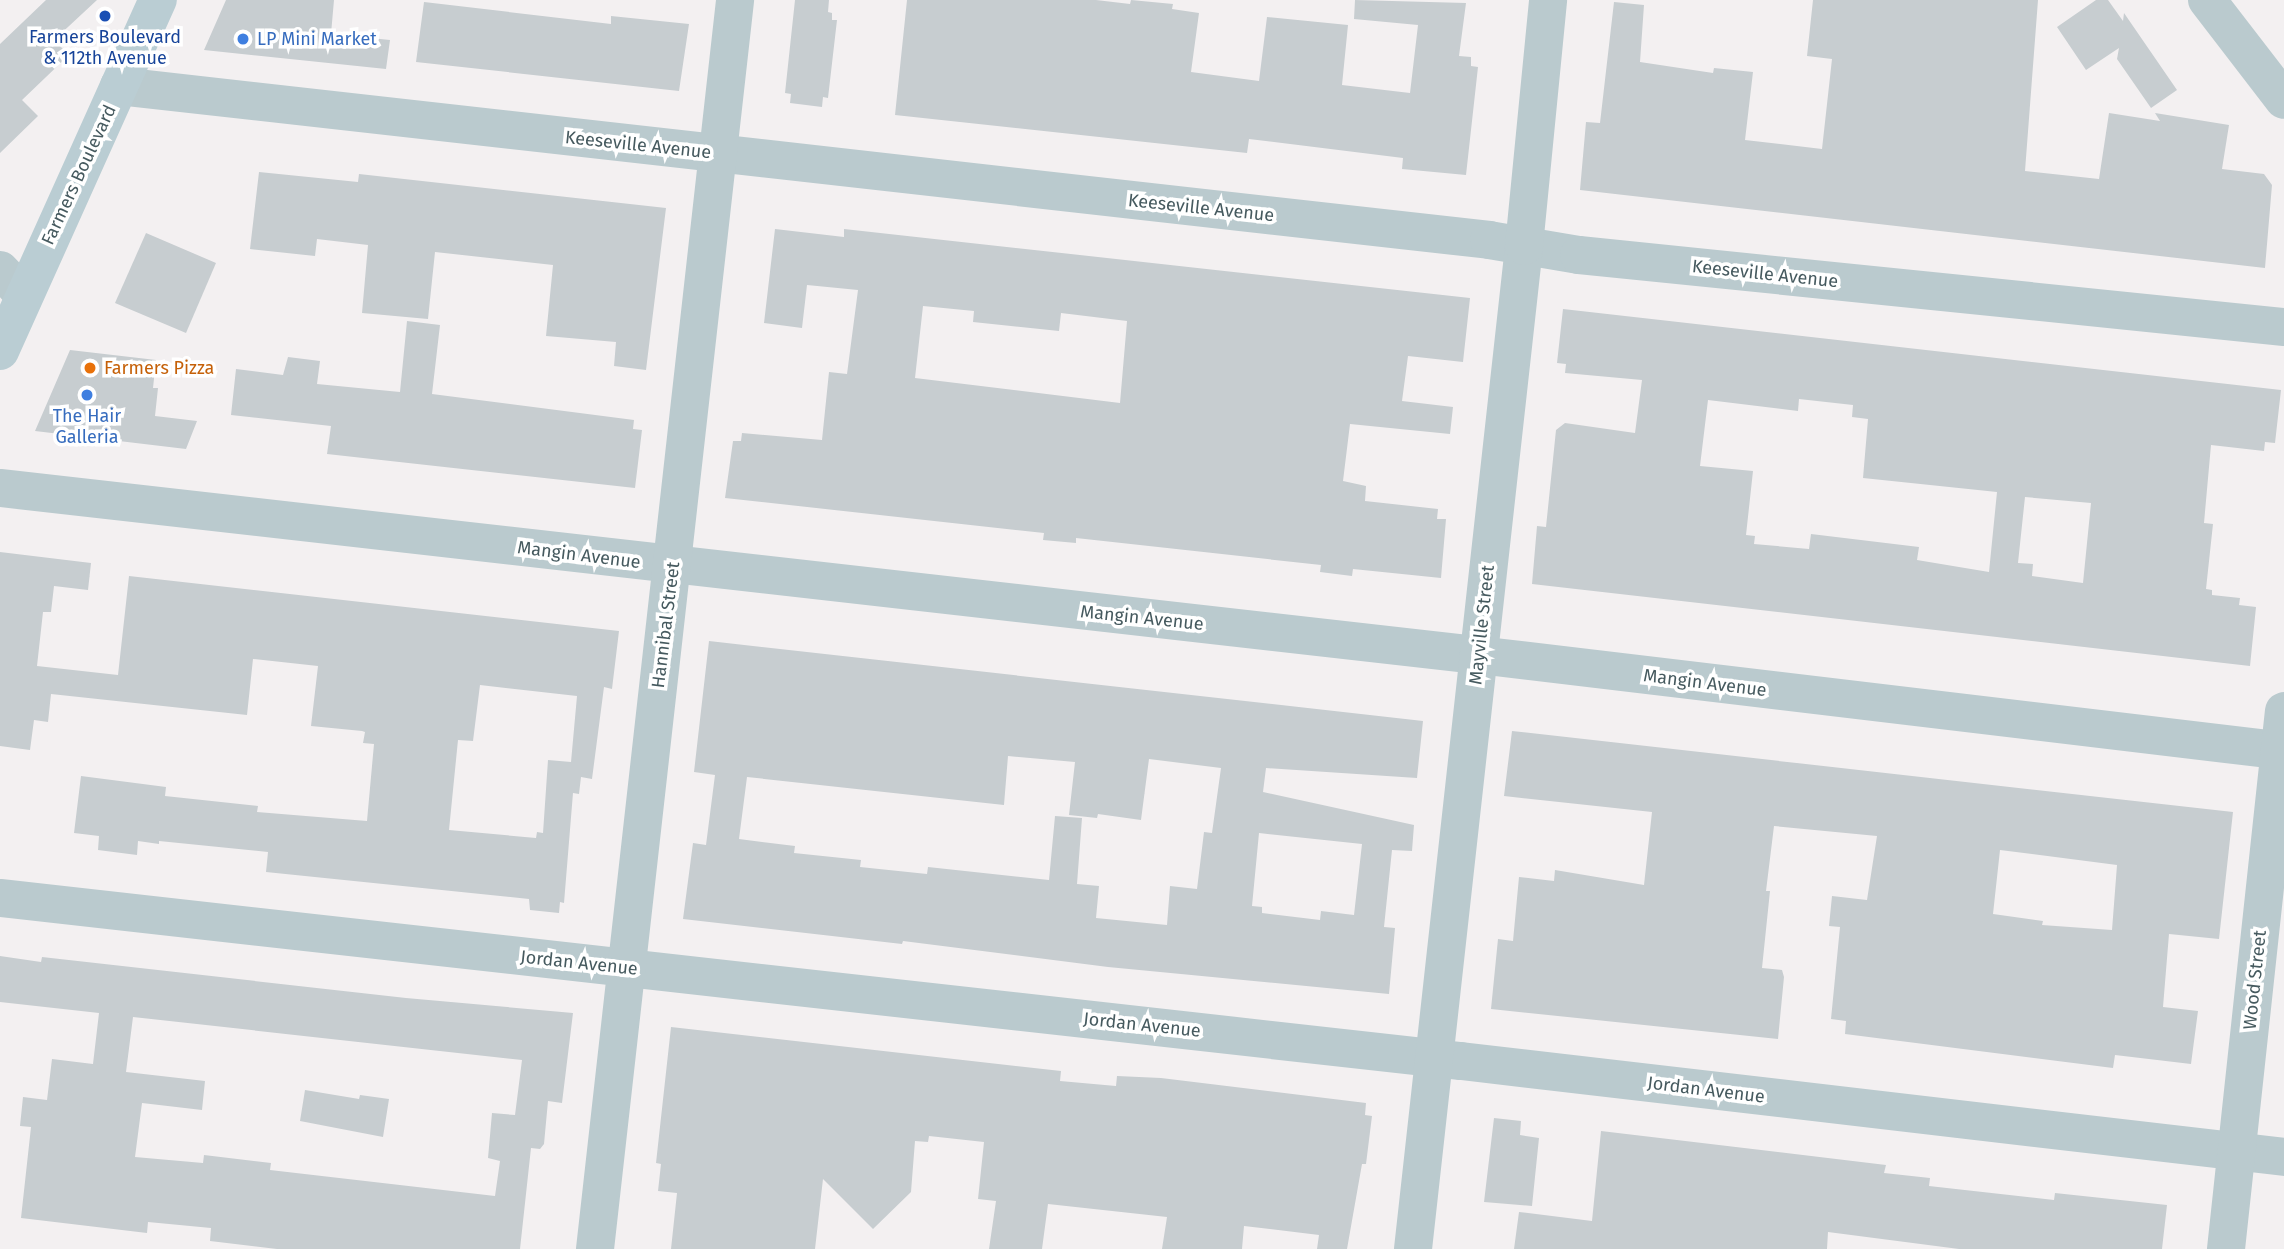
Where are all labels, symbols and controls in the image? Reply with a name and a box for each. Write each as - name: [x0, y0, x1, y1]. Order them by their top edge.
- marker: Farmers Boulevard & 112th Avenue: [97, 8, 113, 24]
- place label: Farmers Boulevard & 112th Avenue: [29, 27, 181, 70]
- place label: LP Mini Market: [257, 28, 377, 50]
- marker: LP Mini Market: [235, 31, 251, 47]
- street label: Farmers Boulevard: [37, 102, 121, 248]
- street label: Keeseville Avenue: [564, 127, 712, 163]
- street label: Keeseville Avenue: [1127, 190, 1275, 226]
- street label: Keeseville Avenue: [1691, 256, 1839, 292]
- place label: Farmers Pizza: [104, 357, 214, 379]
- marker: Farmers Pizza: [82, 360, 98, 376]
- marker: The Hair Galleria: [79, 387, 95, 403]
- place label: The Hair Galleria: [53, 406, 121, 448]
- street label: Mangin Avenue: [516, 537, 642, 573]
- street label: Hannibal Street: [648, 561, 684, 689]
- street label: Mayville Street: [1465, 564, 1499, 686]
- street label: Mangin Avenue: [1079, 601, 1205, 635]
- street label: Mangin Avenue: [1642, 665, 1768, 701]
- street label: Wood Street: [2239, 929, 2271, 1031]
- street label: Jordan Avenue: [519, 946, 639, 980]
- street label: Jordan Avenue: [1082, 1008, 1202, 1042]
- street label: Jordan Avenue: [1646, 1072, 1766, 1108]

